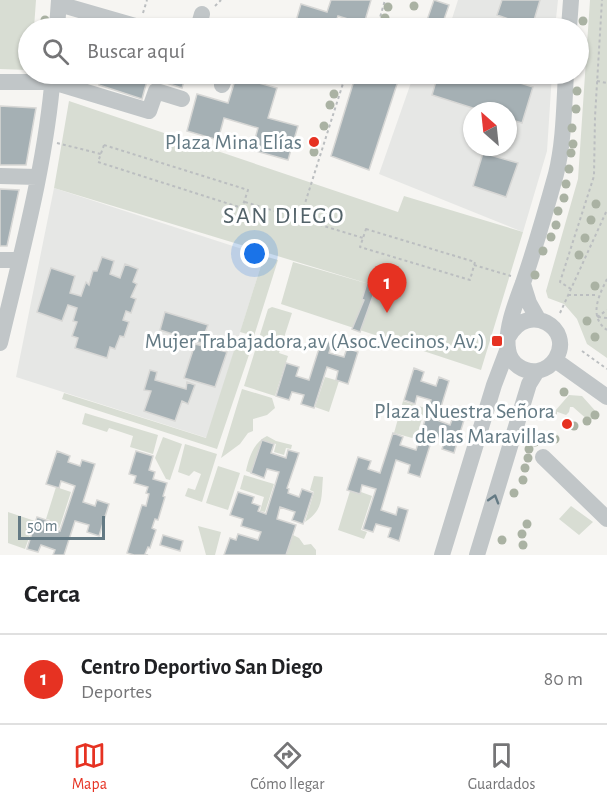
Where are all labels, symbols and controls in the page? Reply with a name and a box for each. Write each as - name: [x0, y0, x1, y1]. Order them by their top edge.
- search box: [18, 18, 589, 84]
- icon: search: [39, 35, 72, 68]
- text: Buscar aquí: [87, 40, 185, 62]
- north arrow: [463, 102, 517, 156]
- place label: Plaza Mina Elías: [165, 131, 302, 153]
- marker: Plaza Mina Elías: [307, 135, 321, 149]
- district label: SAN DIEGO: [223, 204, 345, 228]
- your location: [240, 239, 269, 268]
- pin: 1: [368, 264, 406, 313]
- place label: Mujer Trabajadora,av (Asoc.Vecinos, Av.): [145, 330, 485, 352]
- marker: Mujer Trabajadora,av (Asoc.Vecinos, Av.): [490, 334, 504, 348]
- place label: Plaza Nuestra Señora de las Maravillas: [374, 400, 555, 447]
- marker: Plaza Nuestra Señora de las Maravillas: [560, 417, 574, 431]
- one-way arrow: [487, 494, 499, 505]
- scale bar: [18, 513, 105, 540]
- text: 50 m: [27, 518, 58, 534]
- text: Cerca: [24, 581, 81, 607]
- text: Centro Deportivo San Diego: [81, 656, 323, 678]
- text: 1: [40, 669, 47, 689]
- text: 80 m: [544, 669, 583, 689]
- text: Deportes: [81, 682, 152, 702]
- tab: Mapa: [72, 739, 107, 794]
- tab: Cómo llegar: [250, 739, 324, 794]
- tab: Guardados: [468, 739, 535, 794]

